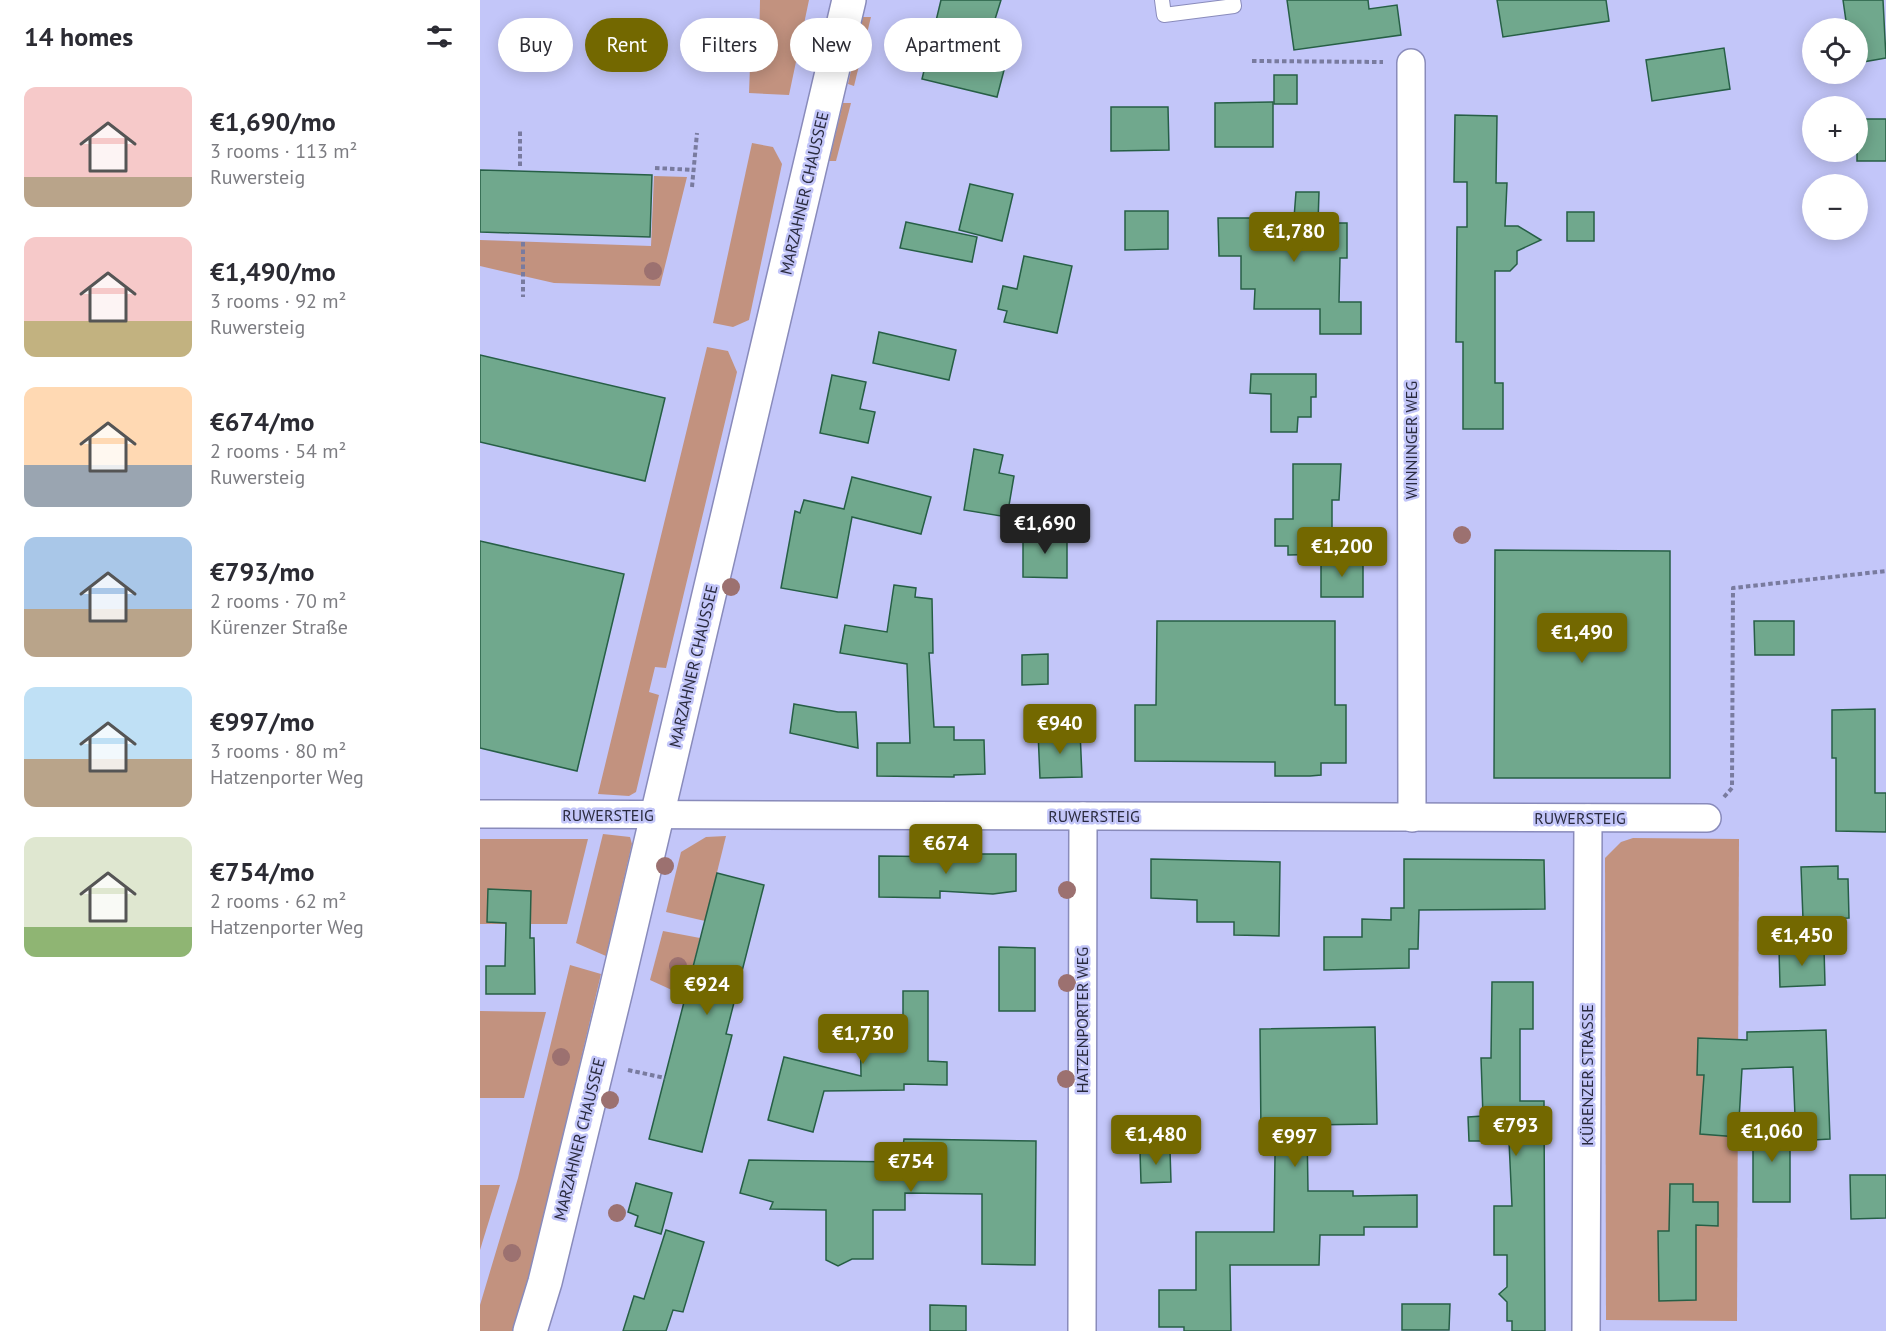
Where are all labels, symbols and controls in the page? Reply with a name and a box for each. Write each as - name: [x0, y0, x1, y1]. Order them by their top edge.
- chip: Buy: [498, 18, 573, 72]
- chip: Rent: [585, 18, 668, 72]
- chip: Filters: [680, 18, 778, 72]
- chip: New: [790, 18, 872, 72]
- chip: Apartment: [884, 18, 1022, 72]
- map controls: [1802, 18, 1868, 240]
- button: locate: [1802, 18, 1868, 84]
- text: 14 homes: [24, 20, 133, 53]
- icon: filters: [423, 20, 456, 53]
- button: +: [1802, 96, 1868, 162]
- text: €1,690/mo: [210, 105, 336, 138]
- street label: MARZAHNER CHAUSSEE: [776, 110, 832, 276]
- icon: home: [72, 111, 144, 183]
- text: 3 rooms · 113 m²: [210, 138, 357, 164]
- text: Ruwersteig: [210, 164, 305, 190]
- button: −: [1802, 174, 1868, 240]
- pin: €1,780: [1245, 212, 1343, 263]
- text: €1,780: [1263, 218, 1325, 244]
- text: €1,490/mo: [210, 255, 336, 288]
- icon: home: [72, 261, 144, 333]
- text: 3 rooms · 92 m²: [210, 288, 346, 314]
- text: Ruwersteig: [210, 314, 305, 340]
- street label: WINNINGER WEG: [1401, 381, 1421, 499]
- text: €674/mo: [210, 405, 314, 438]
- icon: home: [72, 411, 144, 483]
- text: 2 rooms · 54 m²: [210, 438, 346, 464]
- text: Ruwersteig: [210, 464, 305, 490]
- pin: €1,690: [996, 504, 1094, 555]
- text: €1,690: [1014, 510, 1076, 536]
- pin: €1,200: [1293, 527, 1391, 578]
- text: €1,200: [1311, 533, 1373, 559]
- text: €793/mo: [210, 555, 314, 588]
- icon: home: [72, 561, 144, 633]
- street label: MARZAHNER CHAUSSEE: [665, 583, 721, 749]
- text: 2 rooms · 70 m²: [210, 588, 346, 614]
- pin: €1,490: [1533, 613, 1631, 664]
- text: Kürenzer Straße: [210, 614, 348, 640]
- text: €1,490: [1551, 619, 1613, 645]
- pin: €940: [1024, 704, 1096, 755]
- text: €997/mo: [210, 705, 314, 738]
- text: €940: [1037, 710, 1083, 736]
- icon: home: [72, 711, 144, 783]
- text: 3 rooms · 80 m²: [210, 738, 346, 764]
- text: Hatzenporter Weg: [210, 764, 364, 790]
- street label: RUWERSTEIG: [562, 805, 654, 825]
- street label: RUWERSTEIG: [1048, 806, 1140, 826]
- street label: RUWERSTEIG: [1534, 808, 1626, 828]
- pin: €674: [910, 824, 982, 875]
- text: €674: [923, 830, 969, 856]
- text: €754/mo: [210, 855, 314, 888]
- icon: home: [72, 861, 144, 933]
- text: 2 rooms · 62 m²: [210, 888, 346, 914]
- text: Hatzenporter Weg: [210, 914, 364, 940]
- pin: €1,450: [1753, 916, 1851, 967]
- text: €1,450: [1771, 922, 1833, 948]
- street label: HATZENPORTER WEG: [1072, 947, 1092, 1093]
- pin: €924: [671, 965, 743, 1016]
- text: €924: [684, 971, 730, 997]
- street label: KÜRENZER STRASSE: [1577, 1004, 1597, 1146]
- pin: €1,730: [814, 1014, 912, 1065]
- text: €1,730: [832, 1020, 894, 1046]
- street label: MARZAHNER CHAUSSEE: [549, 1056, 609, 1222]
- pin: €793: [1480, 1106, 1552, 1157]
- text: €793: [1493, 1112, 1539, 1138]
- pin: €1,060: [1723, 1112, 1821, 1163]
- pin: €1,480: [1107, 1115, 1205, 1166]
- pin: €997: [1259, 1117, 1331, 1168]
- text: €1,060: [1741, 1118, 1803, 1144]
- text: €1,480: [1125, 1121, 1187, 1147]
- text: €997: [1272, 1123, 1318, 1149]
- pin: €754: [875, 1142, 947, 1193]
- text: €754: [888, 1148, 934, 1174]

